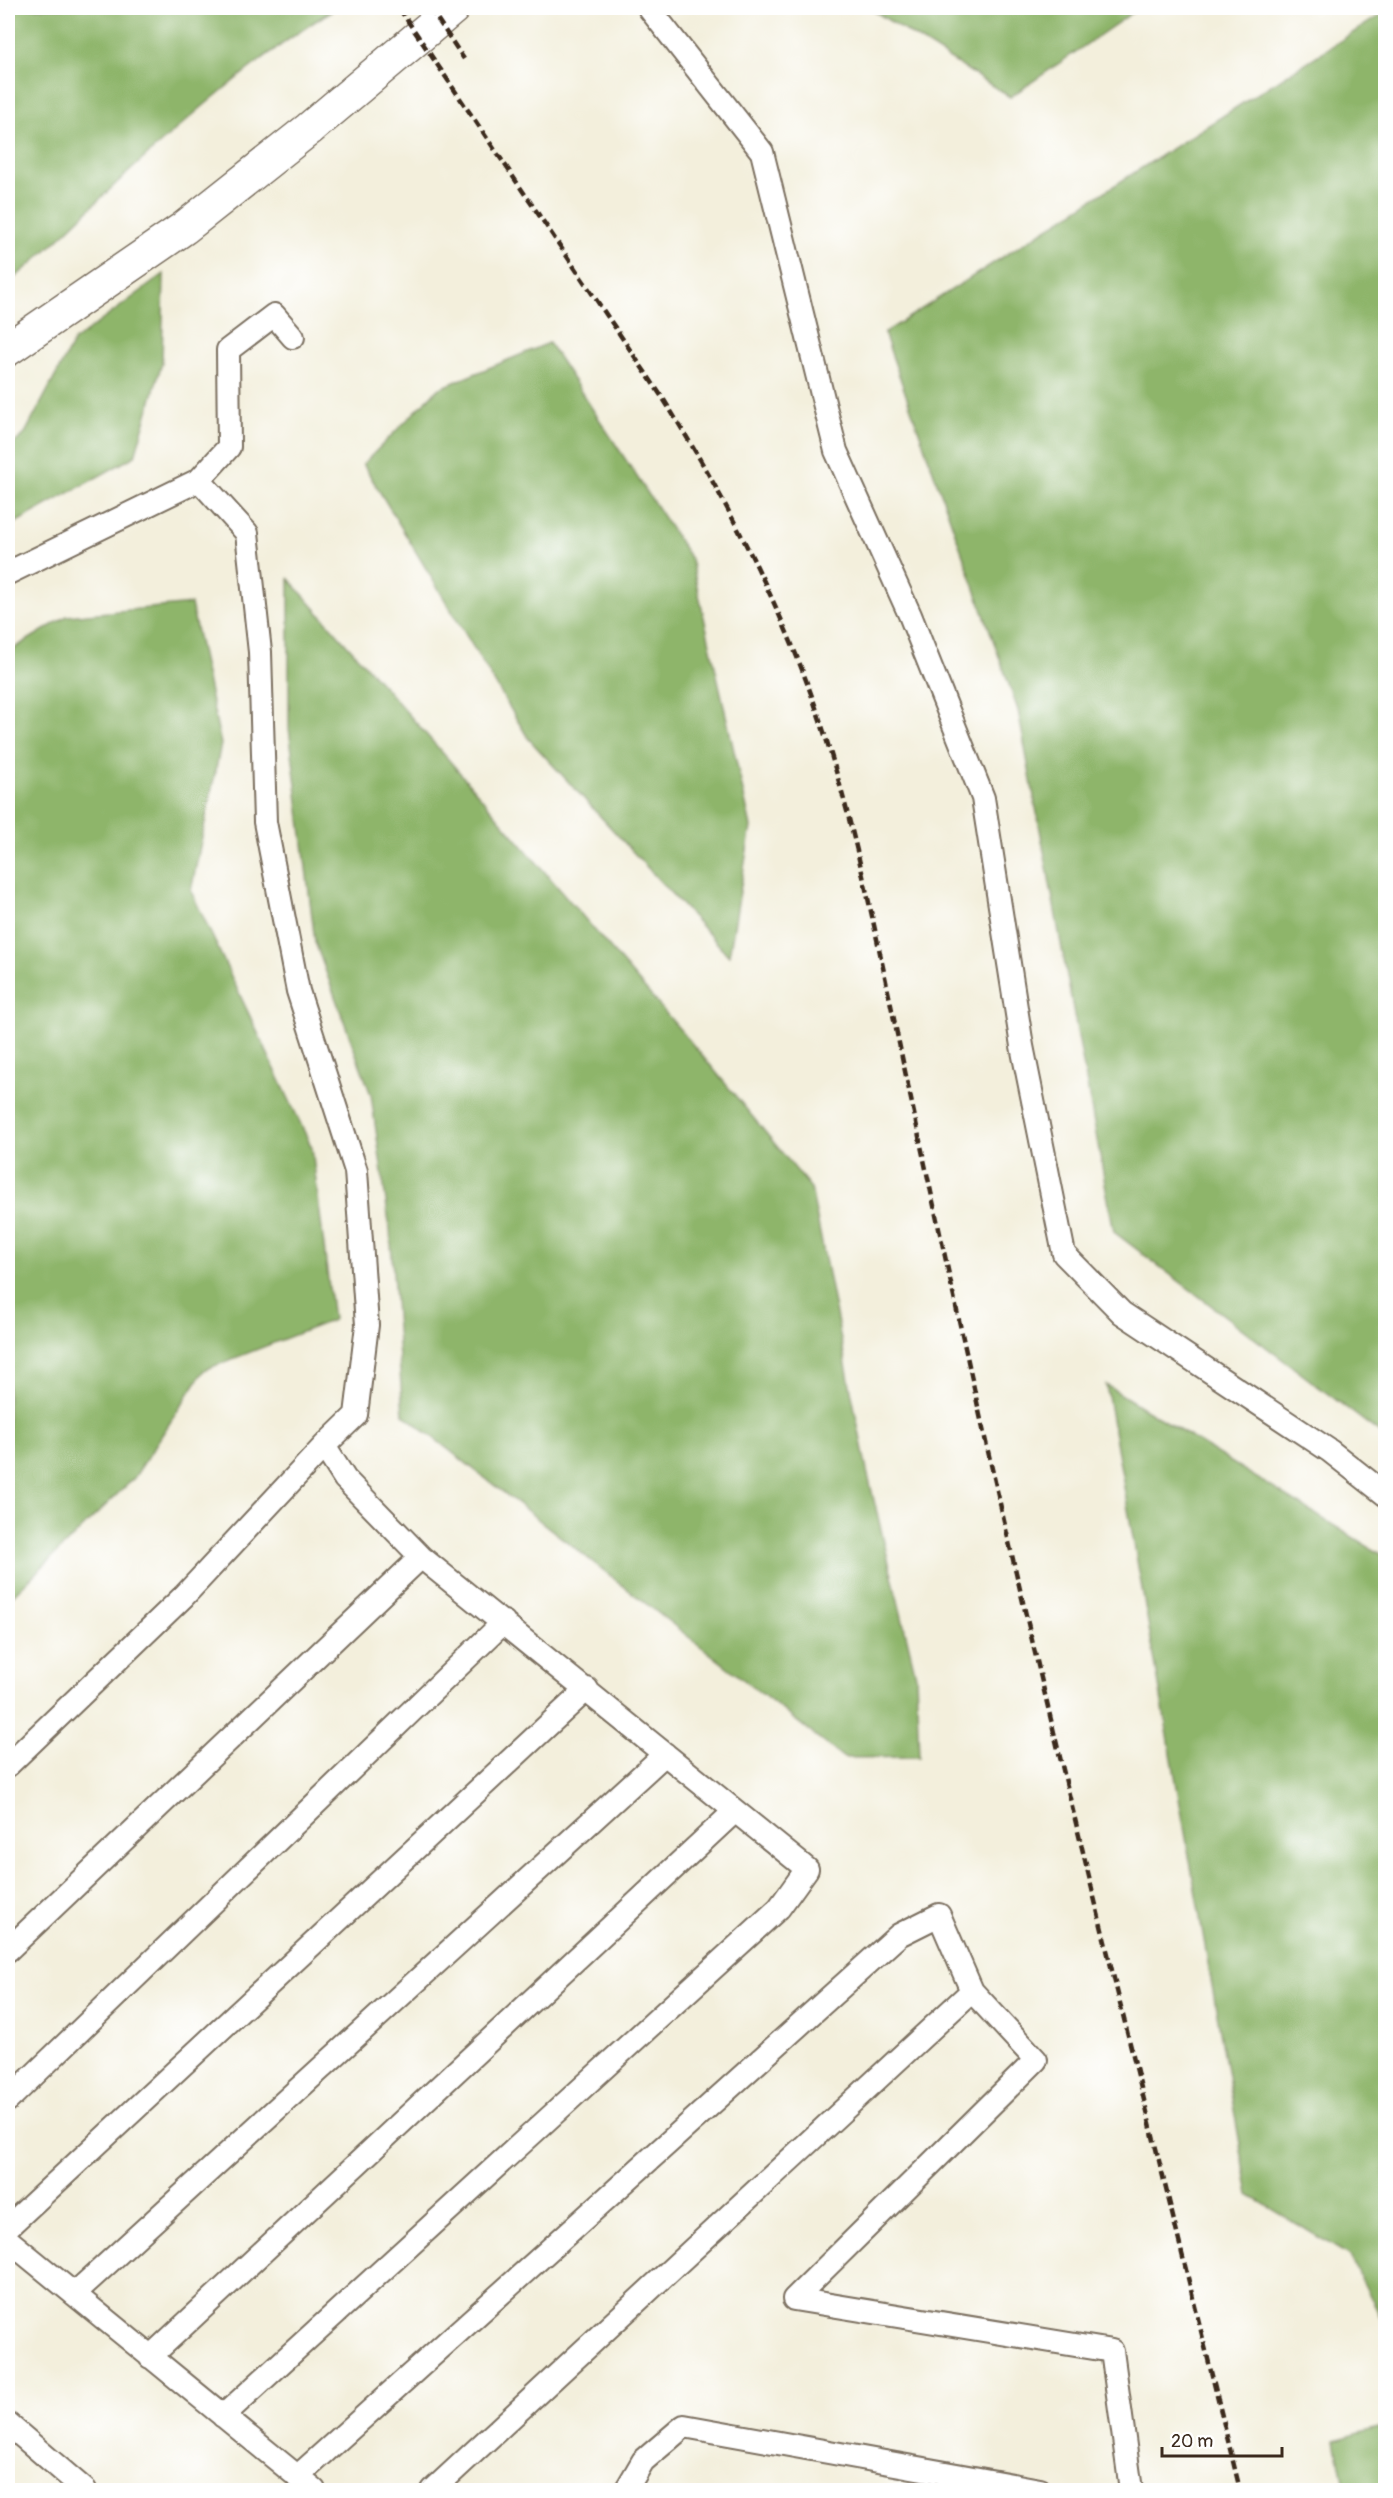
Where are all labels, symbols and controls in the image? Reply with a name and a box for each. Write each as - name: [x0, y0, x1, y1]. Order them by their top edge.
- scale bar: [1162, 2420, 1282, 2458]
- text: 20 m: [1171, 2430, 1213, 2453]

